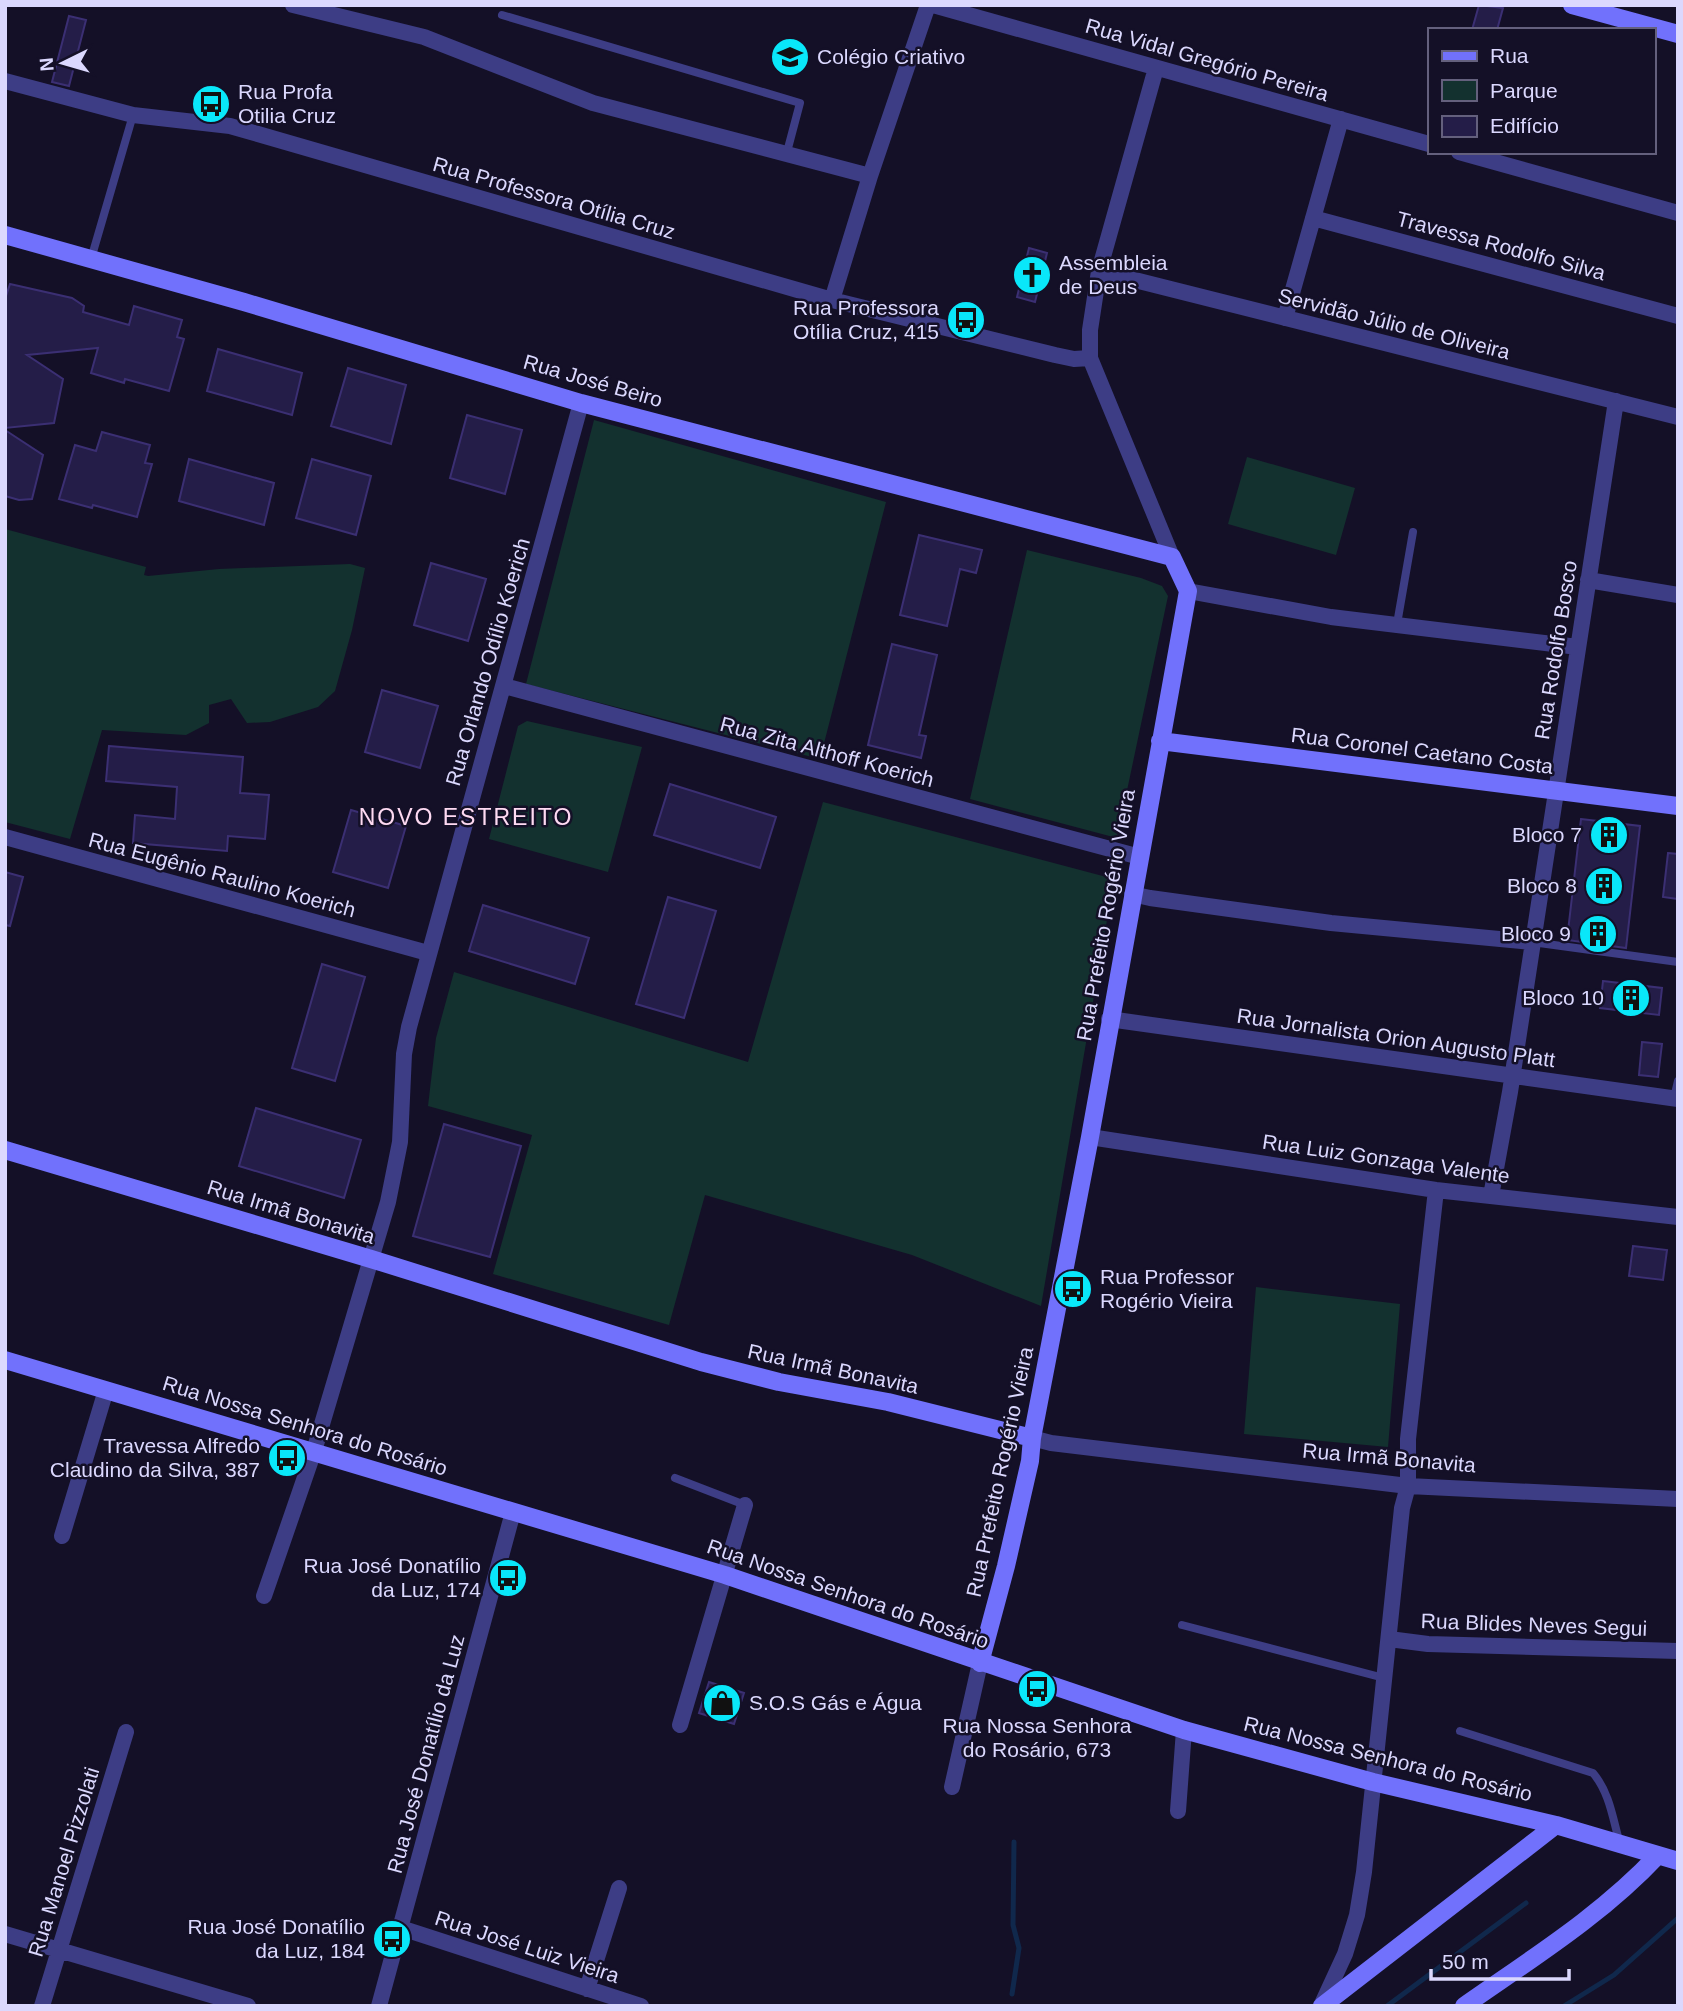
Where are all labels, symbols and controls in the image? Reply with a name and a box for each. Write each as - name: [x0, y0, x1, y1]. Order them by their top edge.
- street label: Rua Vidal Gregório Pereira: [1083, 14, 1332, 105]
- north arrow: [28, 28, 98, 98]
- legend: [1428, 28, 1655, 154]
- school or university icon: Colégio Criativo: [769, 36, 811, 78]
- text: Rua: [1490, 44, 1529, 67]
- place label: Colégio Criativo: [817, 45, 965, 68]
- text: N: [36, 57, 58, 72]
- text: Parque: [1490, 79, 1558, 102]
- place label: Rua Profa Otilia Cruz: [238, 80, 336, 127]
- bus stop icon: Rua Profa Otilia Cruz: [190, 83, 232, 125]
- text: Edifício: [1490, 114, 1559, 137]
- street label: Rua Professora Otília Cruz: [430, 152, 678, 243]
- street label: Travessa Rodolfo Silva: [1394, 207, 1608, 285]
- place label: Assembleia de Deus: [1059, 251, 1168, 298]
- church icon: Assembleia de Deus: [1011, 254, 1053, 296]
- street label: Servidão Júlio de Oliveira: [1276, 284, 1513, 364]
- place label: Rua Professora Otília Cruz, 415: [793, 296, 939, 343]
- bus stop icon: Rua Professora Otília Cruz, 415: [945, 299, 987, 341]
- street label: Rua José Beiro: [521, 350, 665, 411]
- street label: Rua Orlando Odílio Koerich: [441, 535, 534, 788]
- street label: Rua Rodolfo Bosco: [1530, 559, 1581, 741]
- street label: Rua Zita Althoff Koerich: [718, 712, 936, 791]
- street label: Rua Coronel Caetano Costa: [1290, 723, 1555, 778]
- street label: Rua Prefeito Rogério Vieira: [1072, 787, 1139, 1043]
- district label: NOVO ESTREITO: [359, 804, 573, 830]
- building icon: Bloco 7: [1588, 814, 1630, 856]
- place label: Bloco 7: [1512, 823, 1582, 846]
- street label: Rua Eugênio Raulino Koerich: [86, 828, 358, 921]
- building icon: Bloco 8: [1583, 865, 1625, 907]
- place label: Bloco 8: [1507, 874, 1577, 897]
- building icon: Bloco 9: [1577, 913, 1619, 955]
- place label: Bloco 9: [1501, 922, 1571, 945]
- building icon: Bloco 10: [1610, 977, 1652, 1019]
- place label: Bloco 10: [1522, 986, 1604, 1009]
- street label: Rua Jornalista Orion Augusto Platt: [1236, 1004, 1557, 1071]
- street label: Rua Luiz Gonzaga Valente: [1261, 1130, 1511, 1187]
- street label: Rua Irmã Bonavita: [205, 1175, 378, 1248]
- place label: Rua Professor Rogério Vieira: [1100, 1265, 1234, 1312]
- bus stop icon: Rua Professor Rogério Vieira: [1052, 1268, 1094, 1310]
- street label: Rua Irmã Bonavita: [746, 1339, 921, 1398]
- street label: Rua Prefeito Rogério Vieira: [962, 1344, 1037, 1599]
- street label: Rua Nossa Senhora do Rosário: [160, 1371, 450, 1480]
- place label: Travessa Alfredo Claudino da Silva, 387: [50, 1434, 260, 1481]
- bus stop icon: Travessa Alfredo Claudino da Silva, 387: [266, 1437, 308, 1479]
- street label: Rua Irmã Bonavita: [1301, 1438, 1477, 1477]
- street label: Rua Nossa Senhora do Rosário: [704, 1534, 992, 1653]
- place label: Rua José Donatílio da Luz, 174: [304, 1554, 481, 1601]
- bus stop icon: Rua José Donatílio da Luz, 174: [487, 1557, 529, 1599]
- street label: Rua Blides Neves Segui: [1420, 1609, 1648, 1640]
- street label: Rua José Donatílio da Luz: [383, 1632, 469, 1876]
- bus stop icon: Rua Nossa Senhora do Rosário, 673: [1016, 1668, 1058, 1710]
- shop icon: S.O.S Gás e Água: [701, 1682, 743, 1724]
- place label: S.O.S Gás e Água: [749, 1691, 922, 1714]
- street label: Rua Nossa Senhora do Rosário: [1241, 1711, 1535, 1806]
- place label: Rua Nossa Senhora do Rosário, 673: [942, 1714, 1132, 1761]
- street label: Rua Manoel Pizzolati: [24, 1764, 103, 1960]
- street label: Rua José Luiz Vieira: [432, 1906, 622, 1987]
- place label: Rua José Donatílio da Luz, 184: [188, 1915, 365, 1962]
- bus stop icon: Rua José Donatílio da Luz, 184: [371, 1918, 413, 1960]
- scale bar: [1431, 1938, 1569, 1982]
- text: 50 m: [1442, 1950, 1489, 1973]

